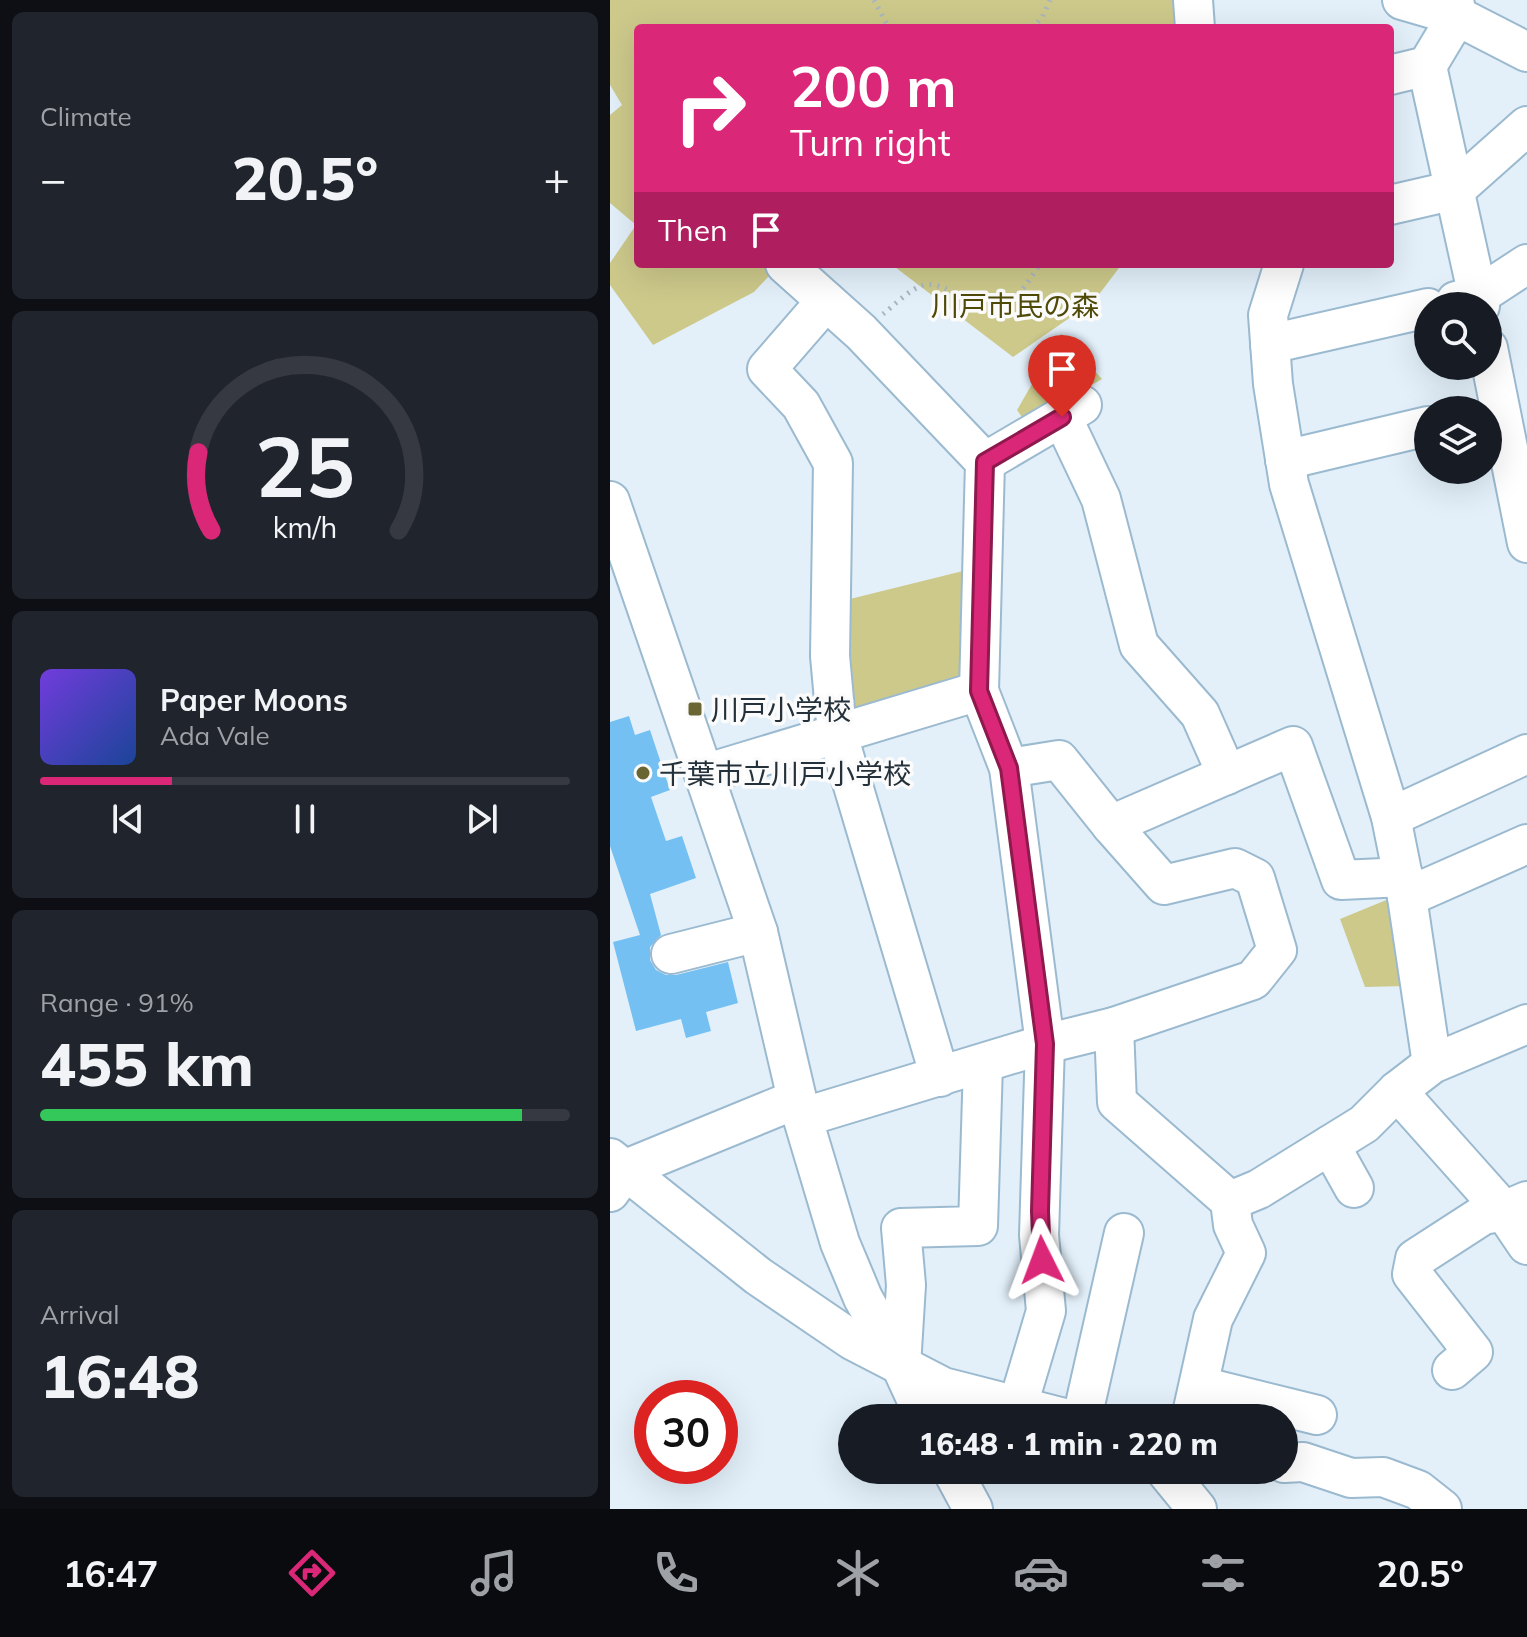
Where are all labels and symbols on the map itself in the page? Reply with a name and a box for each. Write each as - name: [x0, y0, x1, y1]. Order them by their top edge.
- park label: 川戸市民の森: [931, 288, 1099, 323]
- pin: [1028, 335, 1096, 417]
- place label: 川戸小学校: [711, 692, 851, 727]
- marker: 川戸小学校: [686, 700, 704, 718]
- place label: 千葉市立川戸小学校: [659, 756, 911, 791]
- marker: 千葉市立川戸小学校: [634, 764, 652, 782]
- position arrow: [1000, 1218, 1084, 1302]
- speed limit sign: 30: [634, 1380, 738, 1484]

